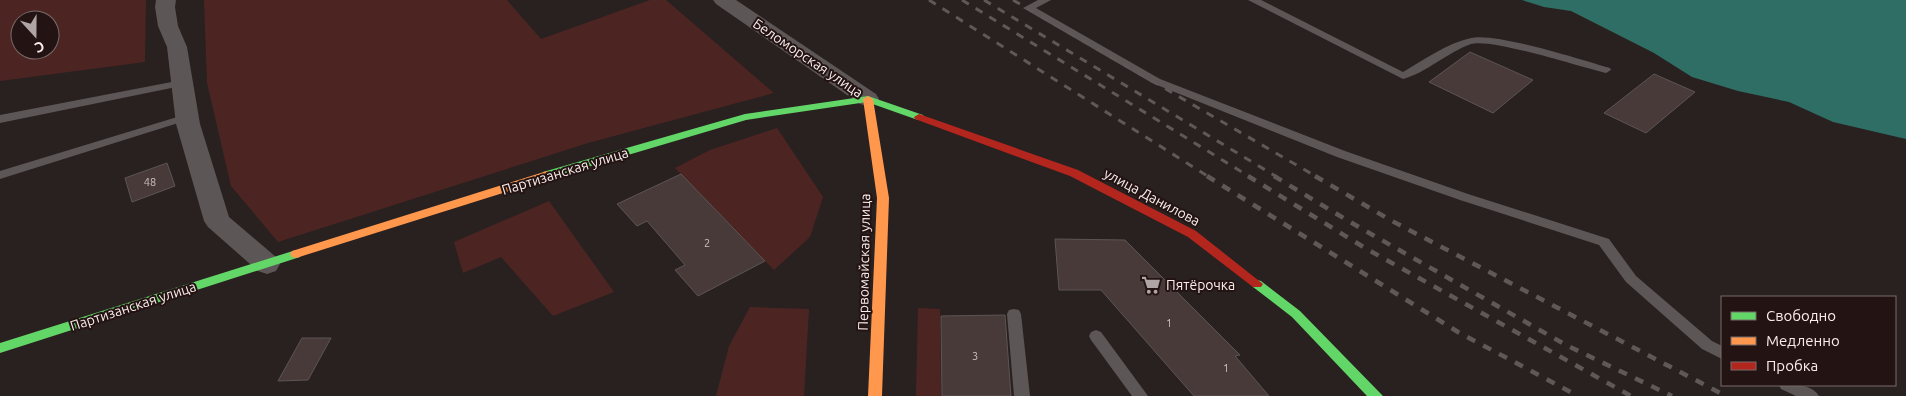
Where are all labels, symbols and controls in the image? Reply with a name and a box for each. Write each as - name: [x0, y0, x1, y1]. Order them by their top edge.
- north arrow: [10, 10, 60, 60]
- street label: Беломорская улица: [750, 15, 866, 101]
- text: С: [33, 38, 47, 56]
- street label: Партизанская улица: [500, 144, 630, 198]
- street label: улица Данилова: [1101, 165, 1203, 229]
- house number: 48: [144, 176, 156, 188]
- street label: Первомайская улица: [855, 193, 873, 331]
- house number: 2: [704, 237, 710, 249]
- supermarket icon: Пятёрочка: [1140, 274, 1162, 296]
- place label: Пятёрочка: [1166, 277, 1235, 293]
- street label: Партизанская улица: [68, 278, 198, 334]
- legend: [1721, 296, 1896, 386]
- text: Свободно: [1766, 307, 1836, 324]
- house number: 1: [1166, 317, 1172, 329]
- text: Медленно: [1766, 332, 1840, 349]
- house number: 3: [972, 350, 978, 362]
- text: Пробка: [1766, 357, 1818, 374]
- house number: 1: [1223, 362, 1229, 374]

